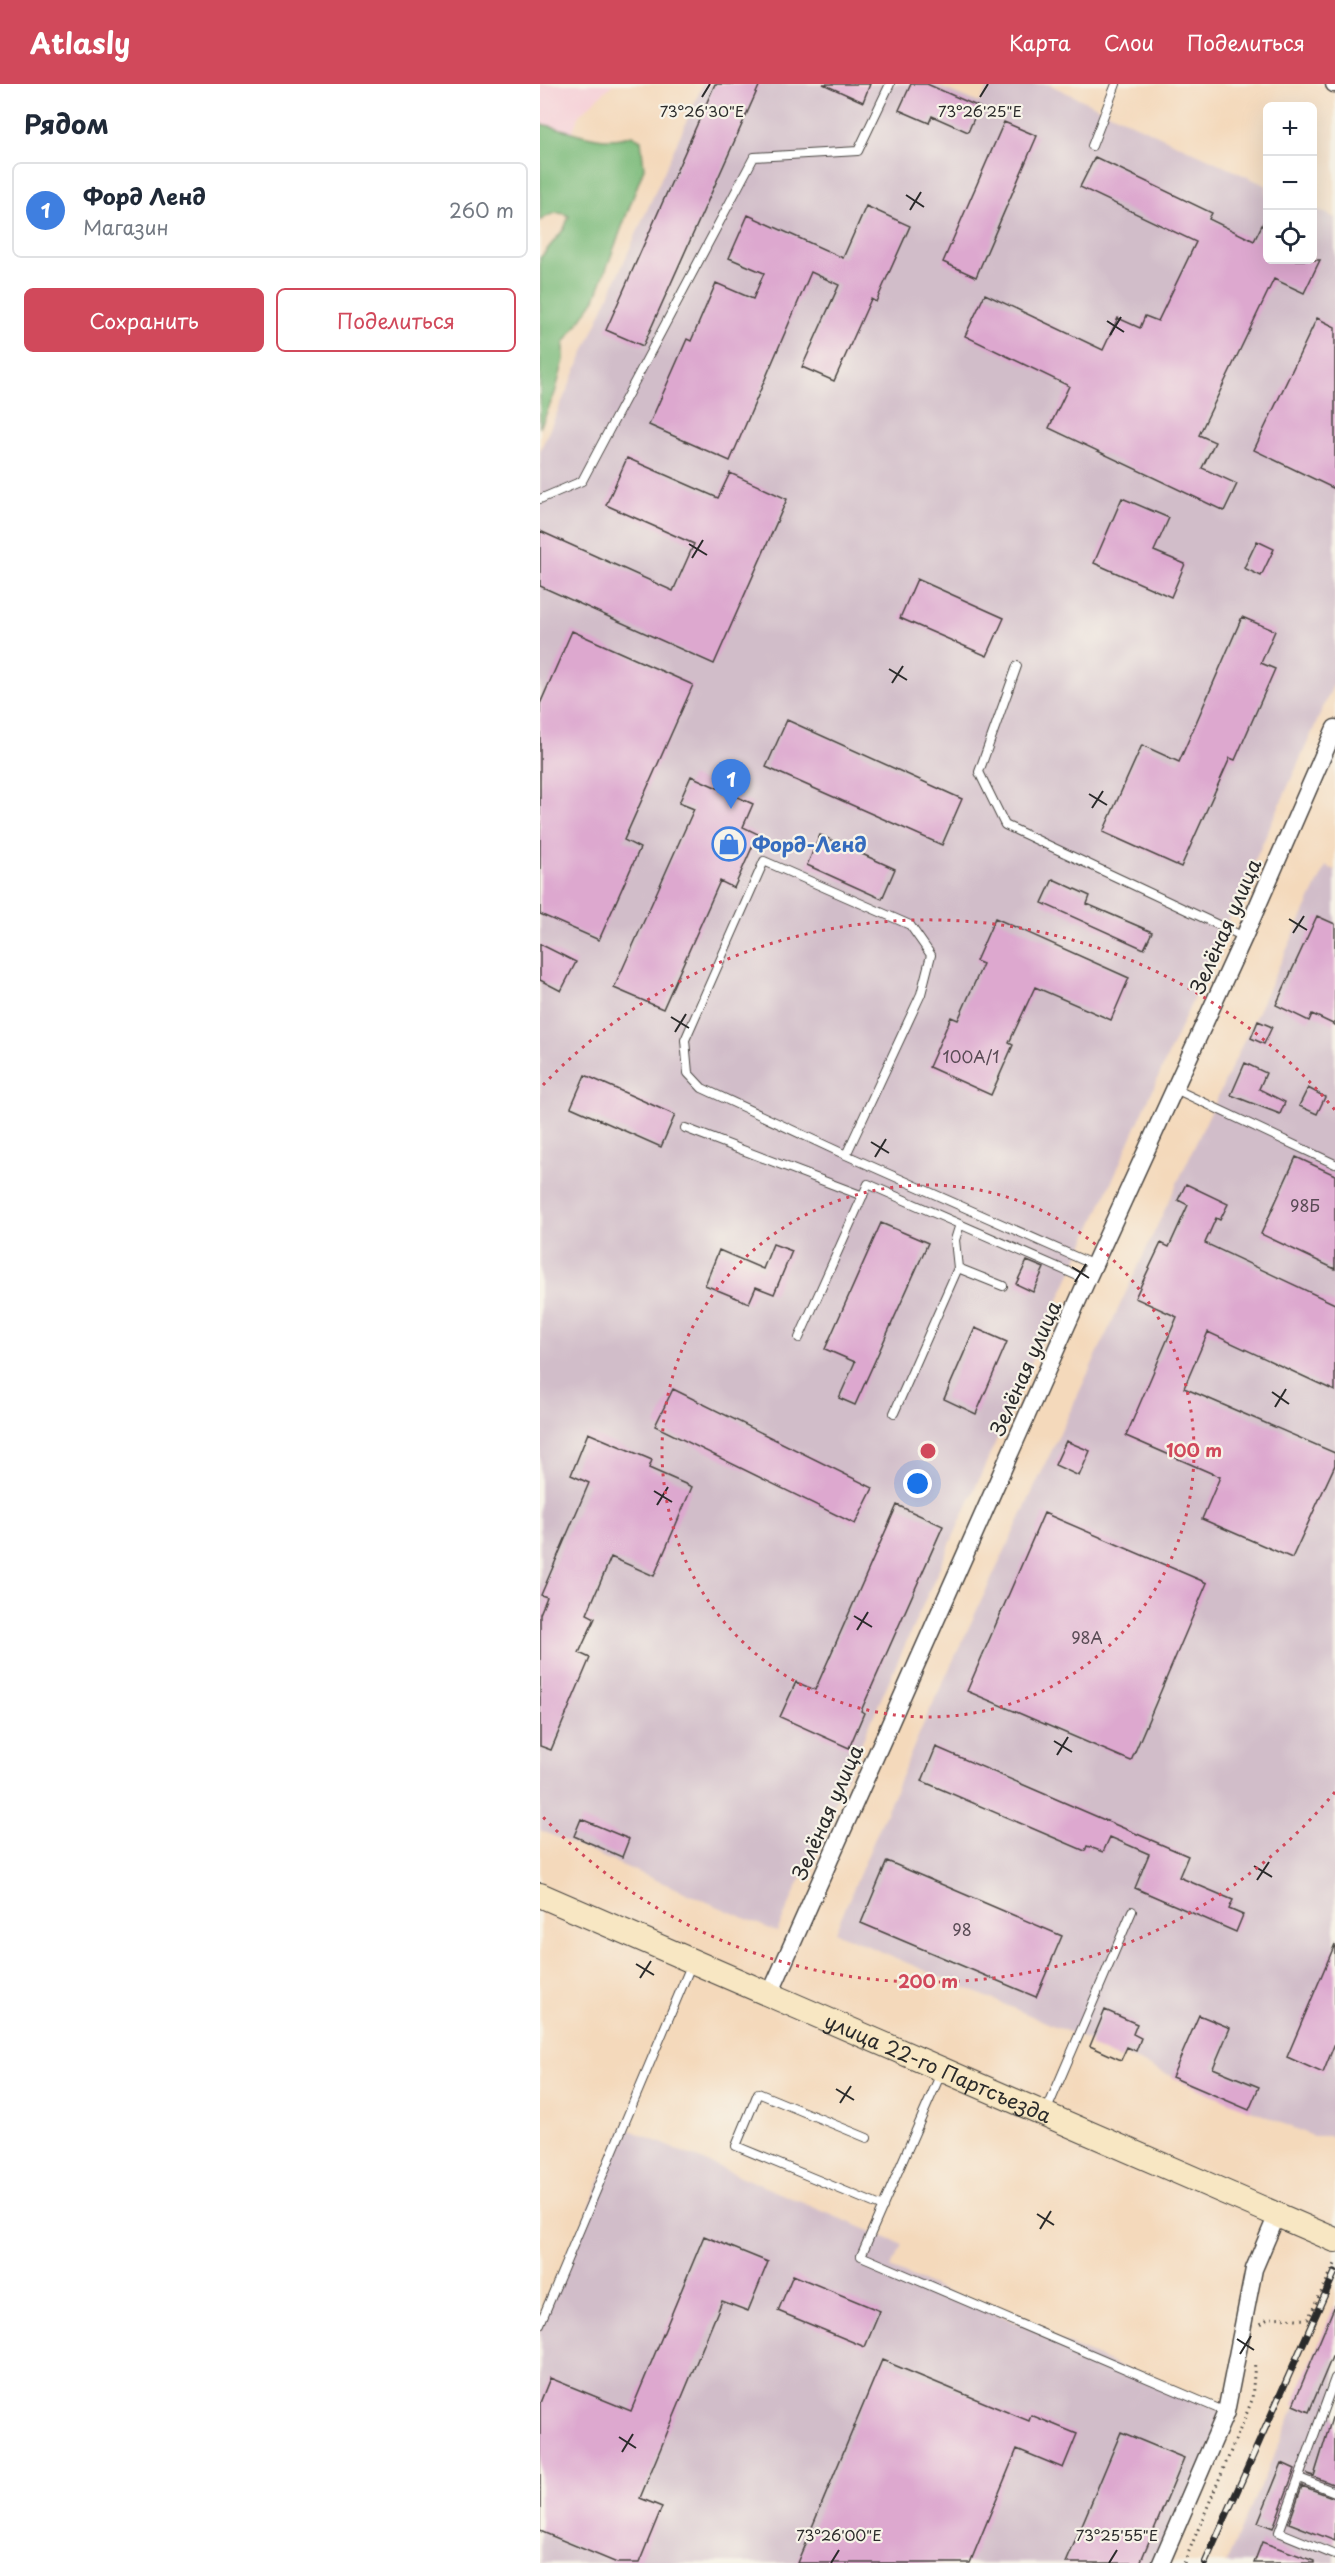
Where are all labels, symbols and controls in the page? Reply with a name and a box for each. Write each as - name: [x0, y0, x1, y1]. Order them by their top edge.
- text: Atlasly: [30, 21, 130, 64]
- text: Карта: [1009, 26, 1071, 58]
- text: Слои: [1104, 26, 1154, 58]
- text: Поделиться: [1187, 26, 1305, 58]
- text: 73°26'30"E: [660, 99, 744, 122]
- text: 73°26'25"E: [938, 99, 1022, 122]
- map controls: [1263, 102, 1317, 264]
- button: +: [1263, 102, 1317, 156]
- text: Рядом: [24, 104, 109, 143]
- button: −: [1263, 156, 1317, 210]
- text: Форд Ленд: [83, 179, 206, 212]
- text: 1: [41, 195, 50, 225]
- text: 260 m: [449, 195, 514, 225]
- button: locate: [1263, 210, 1317, 264]
- text: Магазин: [83, 212, 169, 242]
- button: Сохранить: [24, 288, 264, 352]
- button: Поделиться: [276, 288, 516, 352]
- pin: 1: [712, 760, 750, 809]
- shop icon: Форд-Ленд: [711, 826, 747, 862]
- place label: Форд-Ленд: [752, 829, 867, 859]
- street label: Зелёная улица: [1182, 853, 1268, 998]
- house number: 100А/1: [943, 1044, 999, 1068]
- house number: 98Б: [1290, 1193, 1320, 1217]
- street label: Зелёная улица: [982, 1295, 1068, 1440]
- text: 100 m: [1166, 1436, 1222, 1463]
- centre of rings: [918, 1441, 938, 1461]
- your location: [903, 1469, 932, 1498]
- house number: 98А: [1071, 1625, 1103, 1649]
- street label: Зелёная улица: [784, 1739, 870, 1884]
- house number: 98: [952, 1917, 972, 1941]
- text: 200 m: [898, 1967, 958, 1994]
- street label: улица 22-го Партсъезда: [820, 2005, 1057, 2130]
- text: 73°26'00"E: [796, 2523, 882, 2546]
- text: 73°25'55"E: [1076, 2523, 1158, 2546]

